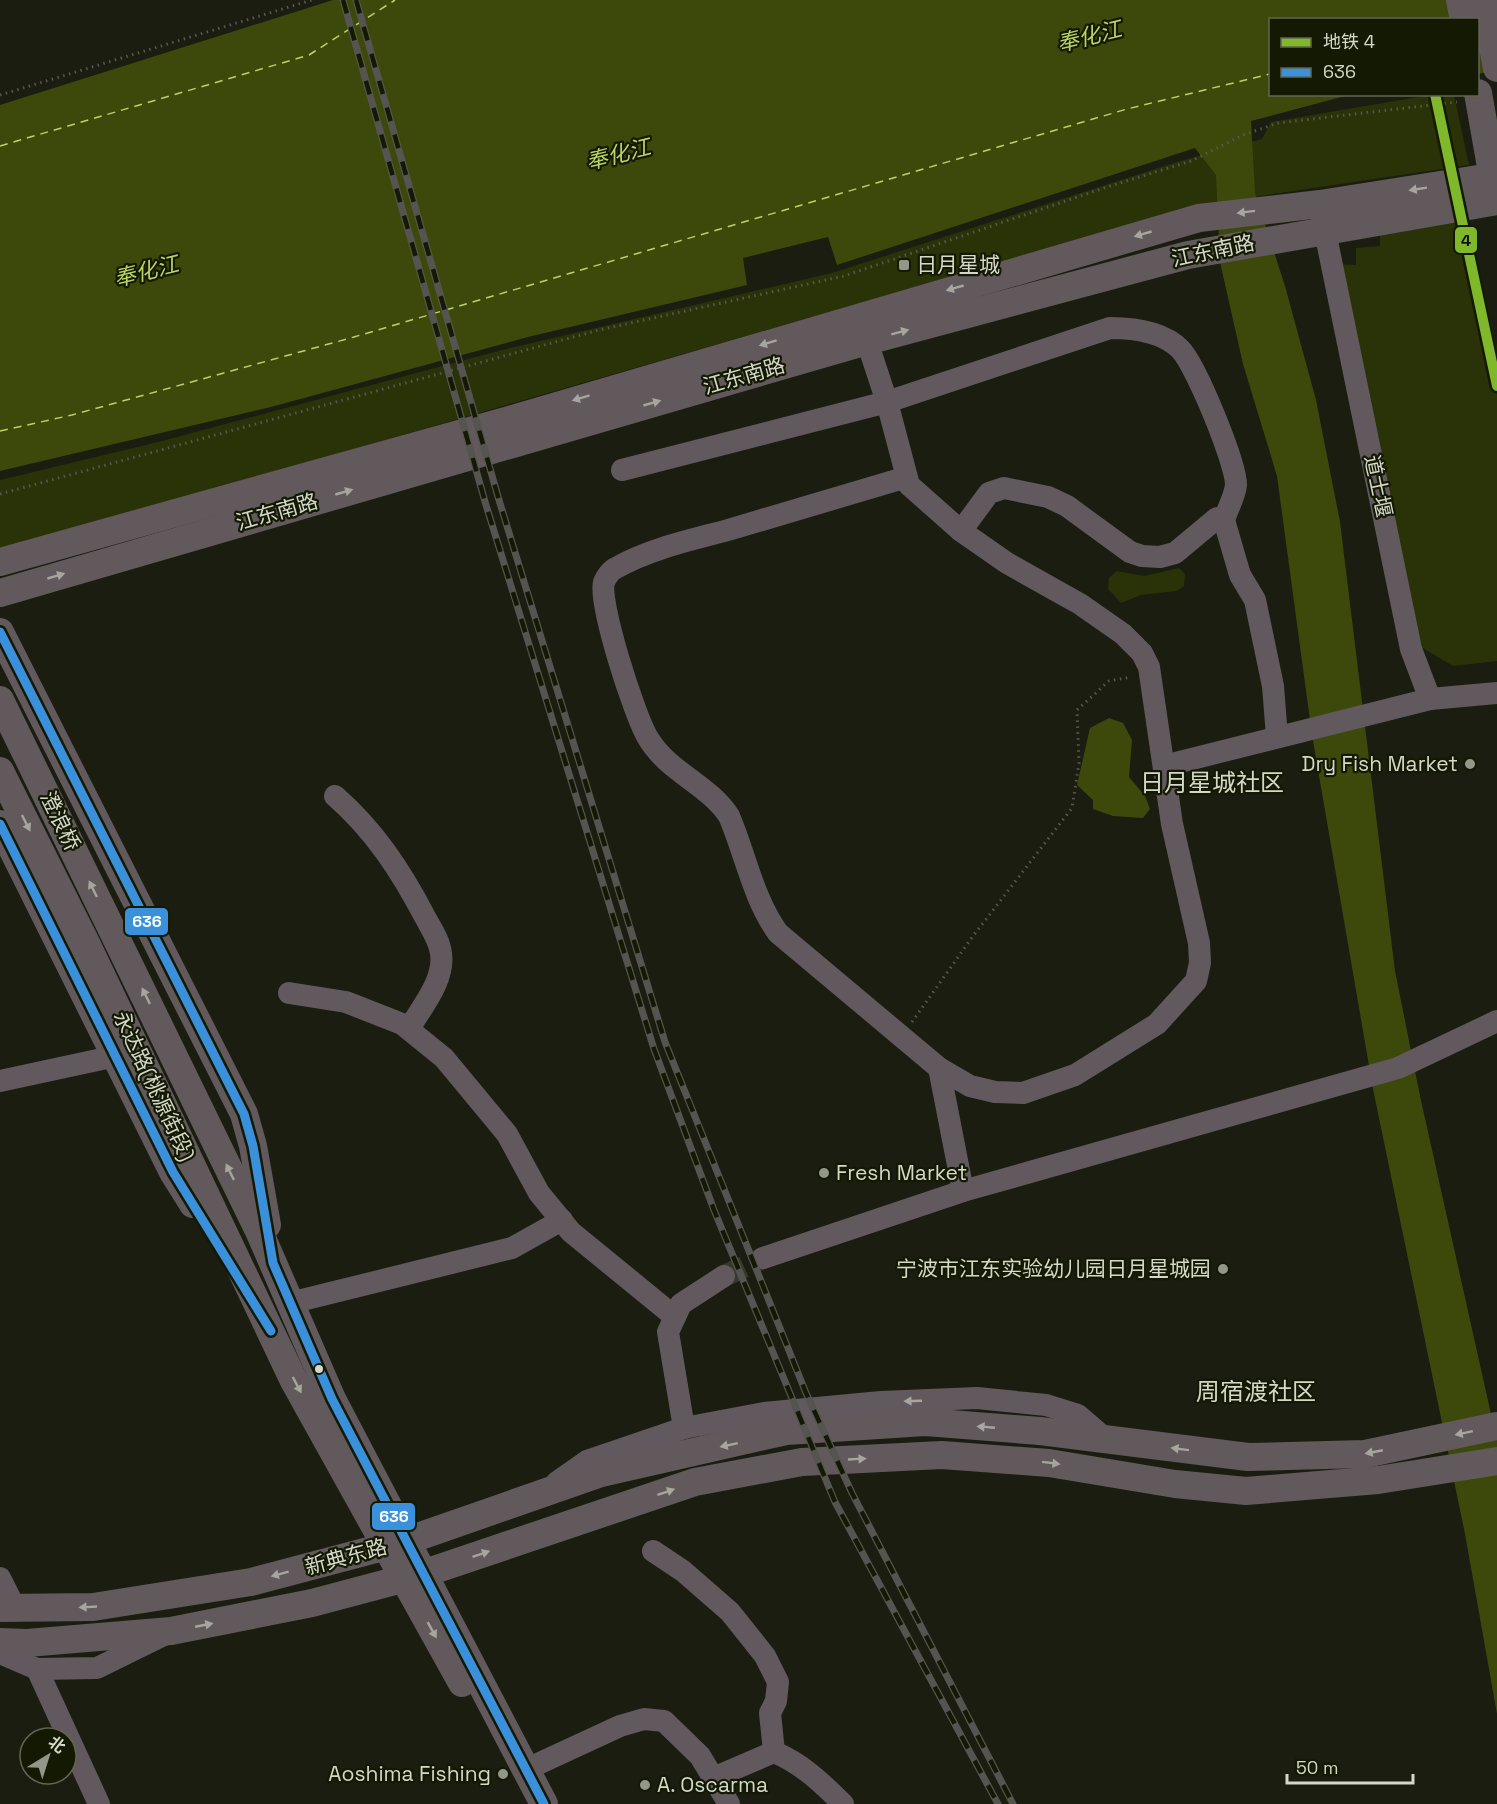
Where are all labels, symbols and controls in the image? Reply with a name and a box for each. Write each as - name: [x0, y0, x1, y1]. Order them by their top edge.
- water label: 奉化江: [1054, 14, 1126, 58]
- legend: [1269, 18, 1479, 96]
- text: 地铁 4: [1323, 30, 1375, 53]
- text: 636: [1323, 60, 1356, 83]
- water label: 奉化江: [583, 132, 655, 176]
- one-way arrow: [1409, 184, 1428, 193]
- one-way arrow: [1237, 207, 1256, 216]
- line badge: 4: [1454, 226, 1478, 254]
- street label: 江东南路: [1169, 229, 1257, 272]
- one-way arrow: [1134, 230, 1152, 239]
- text: 4: [1461, 230, 1471, 251]
- water label: 奉化江: [111, 249, 183, 293]
- place label: 日月星城: [916, 251, 1000, 278]
- marker: 日月星城: [897, 258, 911, 272]
- one-way arrow: [946, 284, 964, 293]
- one-way arrow: [891, 326, 910, 336]
- one-way arrow: [759, 339, 777, 348]
- street label: 江东南路: [700, 351, 788, 400]
- one-way arrow: [572, 394, 590, 403]
- one-way arrow: [643, 398, 661, 407]
- street label: 道士堰: [1359, 452, 1398, 520]
- street label: 江东南路: [233, 487, 321, 536]
- one-way arrow: [335, 487, 353, 496]
- one-way arrow: [47, 571, 65, 580]
- place label: Dry Fish Market: [1302, 750, 1458, 777]
- marker: Dry Fish Market: [1463, 757, 1477, 771]
- district label: 日月星城社区: [1140, 767, 1284, 798]
- street label: 澄浪桥: [35, 787, 86, 855]
- one-way arrow: [21, 815, 31, 832]
- one-way arrow: [89, 880, 98, 897]
- line badge: 636: [124, 907, 169, 936]
- text: 636: [132, 911, 162, 932]
- one-way arrow: [141, 988, 150, 1005]
- street label: 永达路(桃源街段): [108, 1006, 201, 1165]
- place label: Fresh Market: [836, 1159, 967, 1186]
- one-way arrow: [226, 1163, 236, 1181]
- marker: Fresh Market: [817, 1166, 831, 1180]
- place label: 宁波市江东实验幼儿园日月星城园: [896, 1255, 1211, 1282]
- marker: 宁波市江东实验幼儿园日月星城园: [1216, 1262, 1230, 1276]
- unlabelled marker: [313, 1363, 325, 1375]
- one-way arrow: [291, 1376, 301, 1394]
- district label: 周宿渡社区: [1196, 1376, 1316, 1407]
- one-way arrow: [903, 1396, 922, 1405]
- one-way arrow: [977, 1422, 996, 1432]
- one-way arrow: [1454, 1429, 1473, 1438]
- one-way arrow: [720, 1441, 739, 1450]
- one-way arrow: [1170, 1445, 1189, 1454]
- one-way arrow: [1364, 1448, 1383, 1457]
- one-way arrow: [847, 1455, 866, 1464]
- one-way arrow: [1042, 1459, 1061, 1468]
- one-way arrow: [657, 1487, 675, 1496]
- line badge: 636: [371, 1502, 416, 1531]
- text: 636: [379, 1506, 409, 1527]
- street label: 新典东路: [302, 1533, 390, 1580]
- one-way arrow: [472, 1549, 490, 1559]
- one-way arrow: [271, 1570, 290, 1580]
- one-way arrow: [79, 1602, 98, 1611]
- one-way arrow: [195, 1620, 214, 1629]
- one-way arrow: [426, 1622, 437, 1638]
- north arrow: [18, 1726, 78, 1786]
- text: 北: [44, 1731, 70, 1758]
- scale bar: [1287, 1747, 1413, 1785]
- text: 50 m: [1296, 1756, 1338, 1779]
- place label: Aoshima Fishing: [328, 1760, 491, 1787]
- marker: Aoshima Fishing: [496, 1767, 510, 1781]
- place label: A. Oscarma: [657, 1771, 768, 1798]
- marker: A. Oscarma: [638, 1778, 652, 1792]

